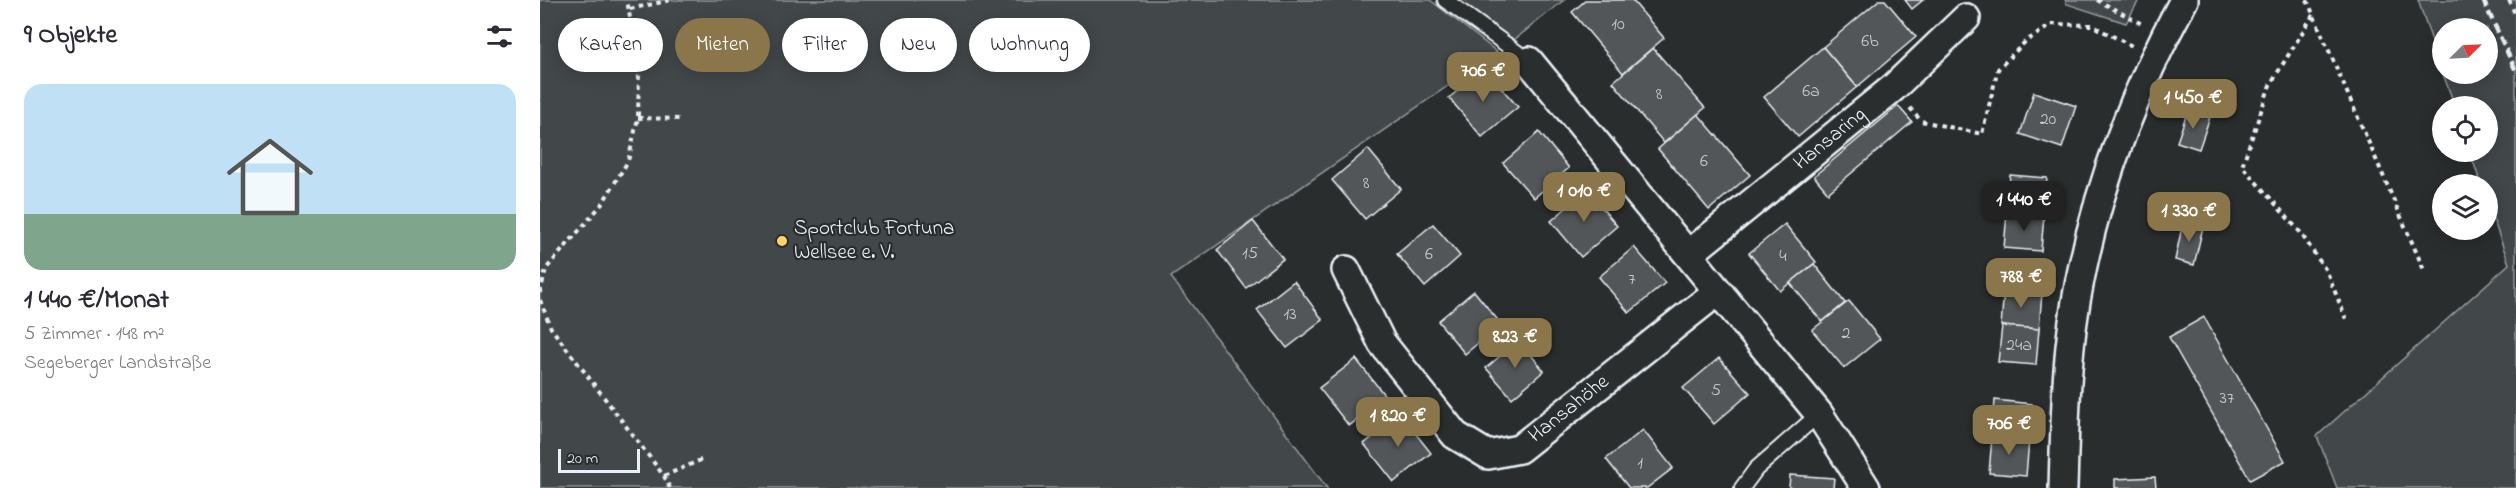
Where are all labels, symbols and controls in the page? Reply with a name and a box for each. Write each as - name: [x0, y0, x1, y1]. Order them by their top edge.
- house number: 10: [1611, 12, 1625, 38]
- text: 9 Objekte: [24, 17, 117, 55]
- chip: Kaufen: [558, 18, 663, 72]
- chip: Mieten: [675, 18, 770, 72]
- chip: Filter: [782, 18, 868, 72]
- chip: Neu: [880, 18, 957, 72]
- chip: Wohnung: [969, 18, 1090, 72]
- north arrow: [2432, 18, 2498, 84]
- map controls: [2432, 18, 2498, 240]
- icon: filters: [483, 20, 516, 53]
- house number: 6b: [1861, 29, 1879, 55]
- pin: 706 €: [1441, 52, 1525, 103]
- text: 706 €: [1461, 57, 1505, 86]
- house number: 6a: [1802, 79, 1820, 105]
- pin: 1 450 €: [2138, 79, 2248, 130]
- house number: 8: [1656, 82, 1663, 108]
- text: 1 450 €: [2164, 84, 2222, 113]
- button: locate: [2432, 96, 2498, 162]
- street label: Hansaring: [1787, 100, 1874, 178]
- house number: 20: [2040, 107, 2057, 133]
- icon: home: [216, 123, 324, 231]
- house number: 6: [1700, 149, 1708, 175]
- house number: 8: [1363, 171, 1370, 197]
- pin: 1 010 €: [1529, 172, 1639, 223]
- button: layers: [2432, 174, 2498, 240]
- text: 1 010 €: [1557, 177, 1611, 206]
- pin: 1 440 €: [1969, 181, 2079, 232]
- text: 1 440 €: [1996, 186, 2052, 215]
- pin: 1 330 €: [2134, 192, 2244, 243]
- text: 1 330 €: [2161, 197, 2217, 226]
- place label: Sportclub Fortuna Wellsee e. V.: [794, 214, 954, 268]
- marker: Sportclub Fortuna Wellsee e. V.: [775, 234, 789, 248]
- house number: 15: [1242, 241, 1258, 267]
- house number: 6: [1425, 242, 1433, 268]
- house number: 4: [1779, 244, 1787, 270]
- pin: 788 €: [1979, 258, 2063, 309]
- text: 788 €: [2000, 263, 2042, 292]
- house number: 7: [1628, 267, 1636, 293]
- text: 1 440 €/Monat: [24, 282, 169, 320]
- house number: 13: [1283, 302, 1297, 328]
- pin: 823 €: [1473, 318, 1557, 369]
- text: 5 Zimmer · 148 m²: [24, 320, 164, 349]
- house number: 2: [1842, 321, 1851, 347]
- text: 823 €: [1493, 323, 1537, 352]
- house number: 24a: [2006, 333, 2032, 359]
- text: Segeberger Landstraße: [24, 349, 211, 378]
- street label: Hansahöhe: [1522, 367, 1616, 451]
- house number: 5: [1711, 378, 1721, 404]
- house number: 37: [2220, 386, 2235, 412]
- pin: 1 820 €: [1343, 397, 1453, 448]
- text: 1 820 €: [1370, 402, 1426, 431]
- pin: 706 €: [1967, 405, 2051, 456]
- text: 706 €: [1987, 410, 2031, 439]
- scale bar: [558, 446, 640, 474]
- text: 20 m: [567, 447, 598, 471]
- house number: 1: [1637, 451, 1643, 477]

